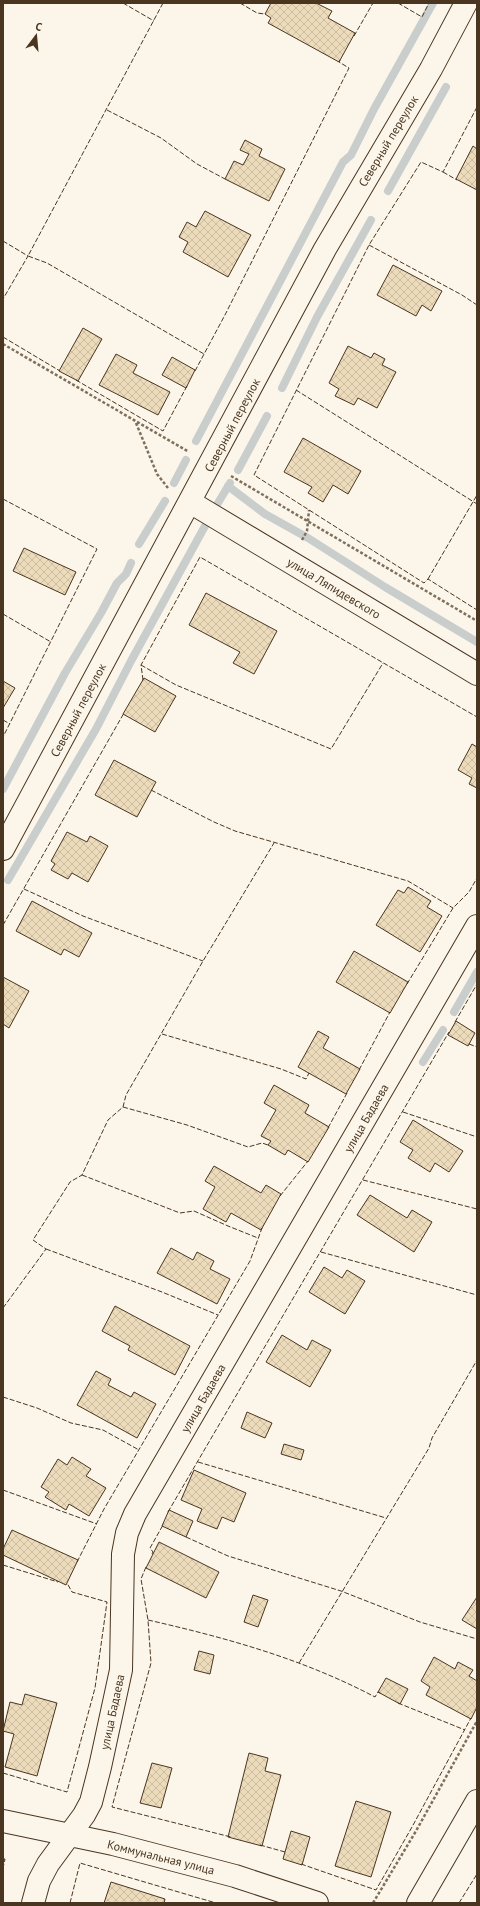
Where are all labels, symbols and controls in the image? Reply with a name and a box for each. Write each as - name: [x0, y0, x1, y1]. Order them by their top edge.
- north arrow: [16, 16, 56, 56]
- text: С: [34, 19, 44, 34]
- street label: Северный переулок: [355, 92, 421, 189]
- street label: Северный переулок: [201, 375, 263, 474]
- street label: улица Ляпидевского: [284, 554, 384, 622]
- street label: Северный переулок: [47, 660, 109, 759]
- street label: улица Бадаева: [340, 1081, 392, 1155]
- street label: улица Бадаева: [177, 1361, 229, 1435]
- street label: улица Бадаева: [97, 1673, 127, 1751]
- street label: Коммунальная улица: [106, 1836, 216, 1878]

